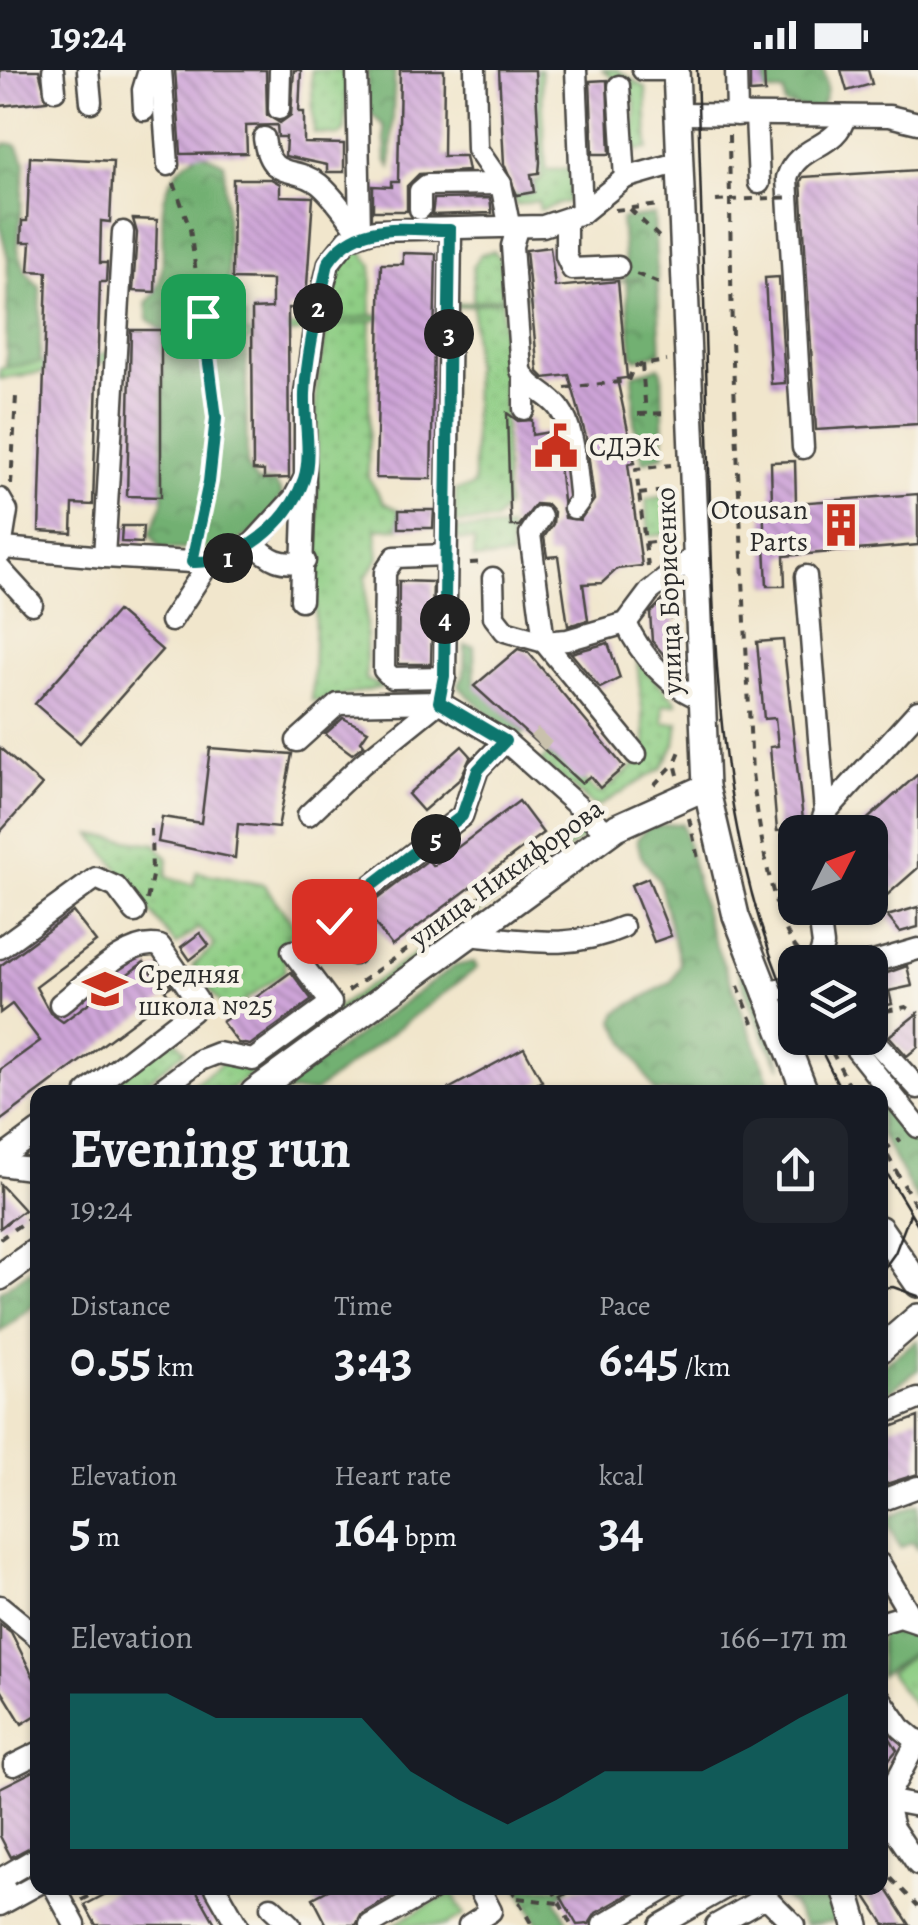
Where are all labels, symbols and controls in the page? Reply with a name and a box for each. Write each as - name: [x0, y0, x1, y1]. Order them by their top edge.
- text: 19:24: [50, 9, 126, 61]
- pin: [161, 274, 246, 359]
- pin: 2: [293, 283, 343, 333]
- icon: arrive: [176, 289, 231, 344]
- text: 2: [311, 289, 325, 327]
- pin: 3: [424, 309, 474, 359]
- text: 3: [443, 315, 455, 353]
- public building icon: СДЭК: [532, 422, 580, 470]
- place label: СДЭК: [589, 428, 660, 466]
- street label: улица Борисенко: [646, 486, 692, 697]
- place label: Otousan Parts: [711, 491, 808, 561]
- building icon: Otousan Parts: [817, 501, 865, 549]
- pin: 1: [203, 533, 253, 583]
- text: 1: [223, 539, 233, 577]
- pin: 4: [420, 594, 470, 644]
- text: 4: [438, 600, 452, 638]
- street label: улица Никифорова: [401, 789, 611, 957]
- pin: 5: [411, 814, 461, 864]
- north arrow: [778, 815, 888, 925]
- map controls: [778, 815, 888, 1055]
- text: 5: [430, 820, 442, 858]
- pin: [292, 879, 377, 964]
- icon: check: [307, 894, 362, 949]
- button: layers: [778, 945, 888, 1055]
- place label: Средняя школа №25: [138, 955, 273, 1025]
- school or university icon: Средняя школа №25: [81, 965, 129, 1013]
- text: Evening run: [70, 1111, 351, 1186]
- button: share: [743, 1118, 848, 1223]
- text: 19:24: [70, 1186, 133, 1230]
- text: Distance: [70, 1287, 170, 1325]
- text: Time: [334, 1287, 393, 1325]
- text: Pace: [599, 1287, 651, 1325]
- text: 0.55: [70, 1325, 152, 1393]
- text: 3:43: [334, 1325, 413, 1393]
- text: 6:45: [599, 1325, 679, 1393]
- text: km: [152, 1348, 194, 1386]
- text: /km: [679, 1348, 731, 1386]
- text: Elevation: [70, 1457, 177, 1495]
- text: Heart rate: [334, 1457, 451, 1495]
- text: kcal: [599, 1457, 644, 1495]
- text: 5: [70, 1495, 91, 1563]
- text: 164: [334, 1495, 399, 1563]
- text: 34: [599, 1495, 644, 1563]
- text: m: [91, 1518, 120, 1556]
- text: bpm: [399, 1518, 457, 1556]
- text: Elevation: [70, 1615, 193, 1659]
- text: 166–171 m: [720, 1615, 848, 1659]

